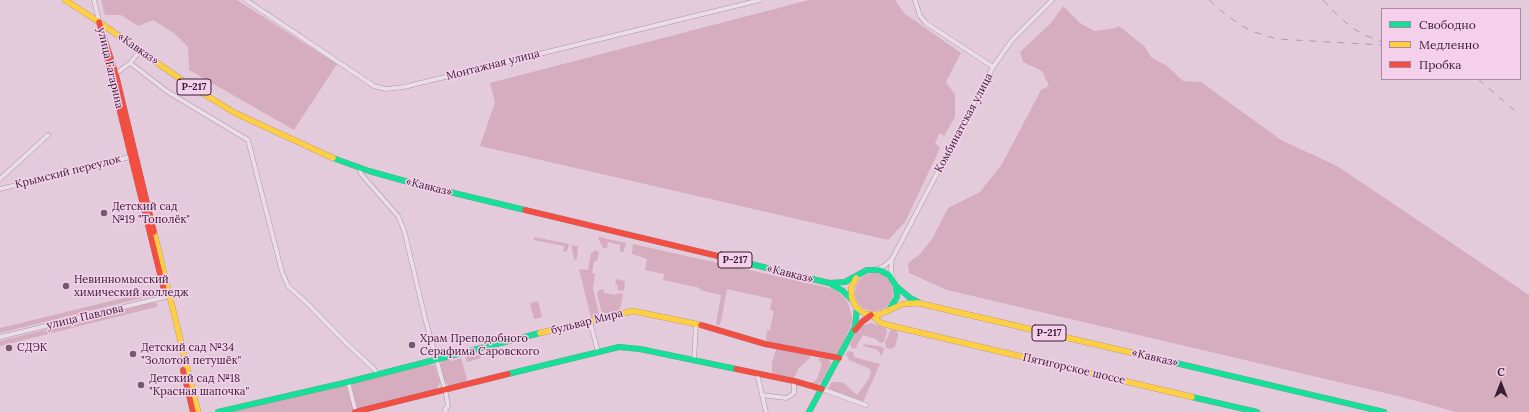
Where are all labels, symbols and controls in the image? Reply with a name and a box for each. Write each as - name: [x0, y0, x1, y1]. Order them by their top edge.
- legend: [1381, 8, 1521, 80]
- text: Свободно: [1419, 17, 1476, 32]
- street label: улица Гагарина: [94, 26, 126, 110]
- street label: «Кавказ»: [115, 30, 161, 68]
- text: Медленно: [1419, 37, 1479, 52]
- street label: Монтажная улица: [445, 47, 541, 83]
- text: Пробка: [1419, 57, 1461, 72]
- street label: Комбинатская улица: [932, 71, 996, 175]
- road number: Р-217: [177, 79, 211, 95]
- street label: Крымский переулок: [14, 152, 122, 192]
- street label: «Кавказ»: [404, 175, 454, 199]
- place label: Детский сад №19 "Тополёк": [112, 200, 190, 226]
- marker: Детский сад №19 "Тополёк": [99, 208, 109, 218]
- road number: Р-217: [718, 252, 752, 268]
- street label: «Кавказ»: [765, 262, 815, 286]
- place label: Невинномысский химический колледж: [74, 273, 189, 299]
- marker: Невинномысский химический колледж: [61, 281, 71, 291]
- street label: улица Павлова: [45, 302, 125, 332]
- street label: бульвар Мира: [550, 307, 624, 337]
- road number: Р-217: [1032, 325, 1066, 341]
- place label: Храм Преподобного Серафима Саровского: [420, 332, 540, 358]
- marker: Храм Преподобного Серафима Саровского: [407, 340, 417, 350]
- place label: СДЭК: [17, 341, 47, 355]
- place label: Детский сад №34 "Золотой петушёк": [141, 341, 241, 367]
- marker: СДЭК: [4, 343, 14, 353]
- street label: «Кавказ»: [1131, 346, 1179, 370]
- marker: Детский сад №34 "Золотой петушёк": [128, 349, 138, 359]
- street label: Пятигорское шоссе: [1022, 351, 1126, 387]
- north arrow: [1481, 364, 1521, 404]
- text: С: [1497, 365, 1505, 379]
- place label: Детский сад №18 "Красная шапочка": [149, 372, 249, 398]
- marker: Детский сад №18 "Красная шапочка": [136, 380, 146, 390]

